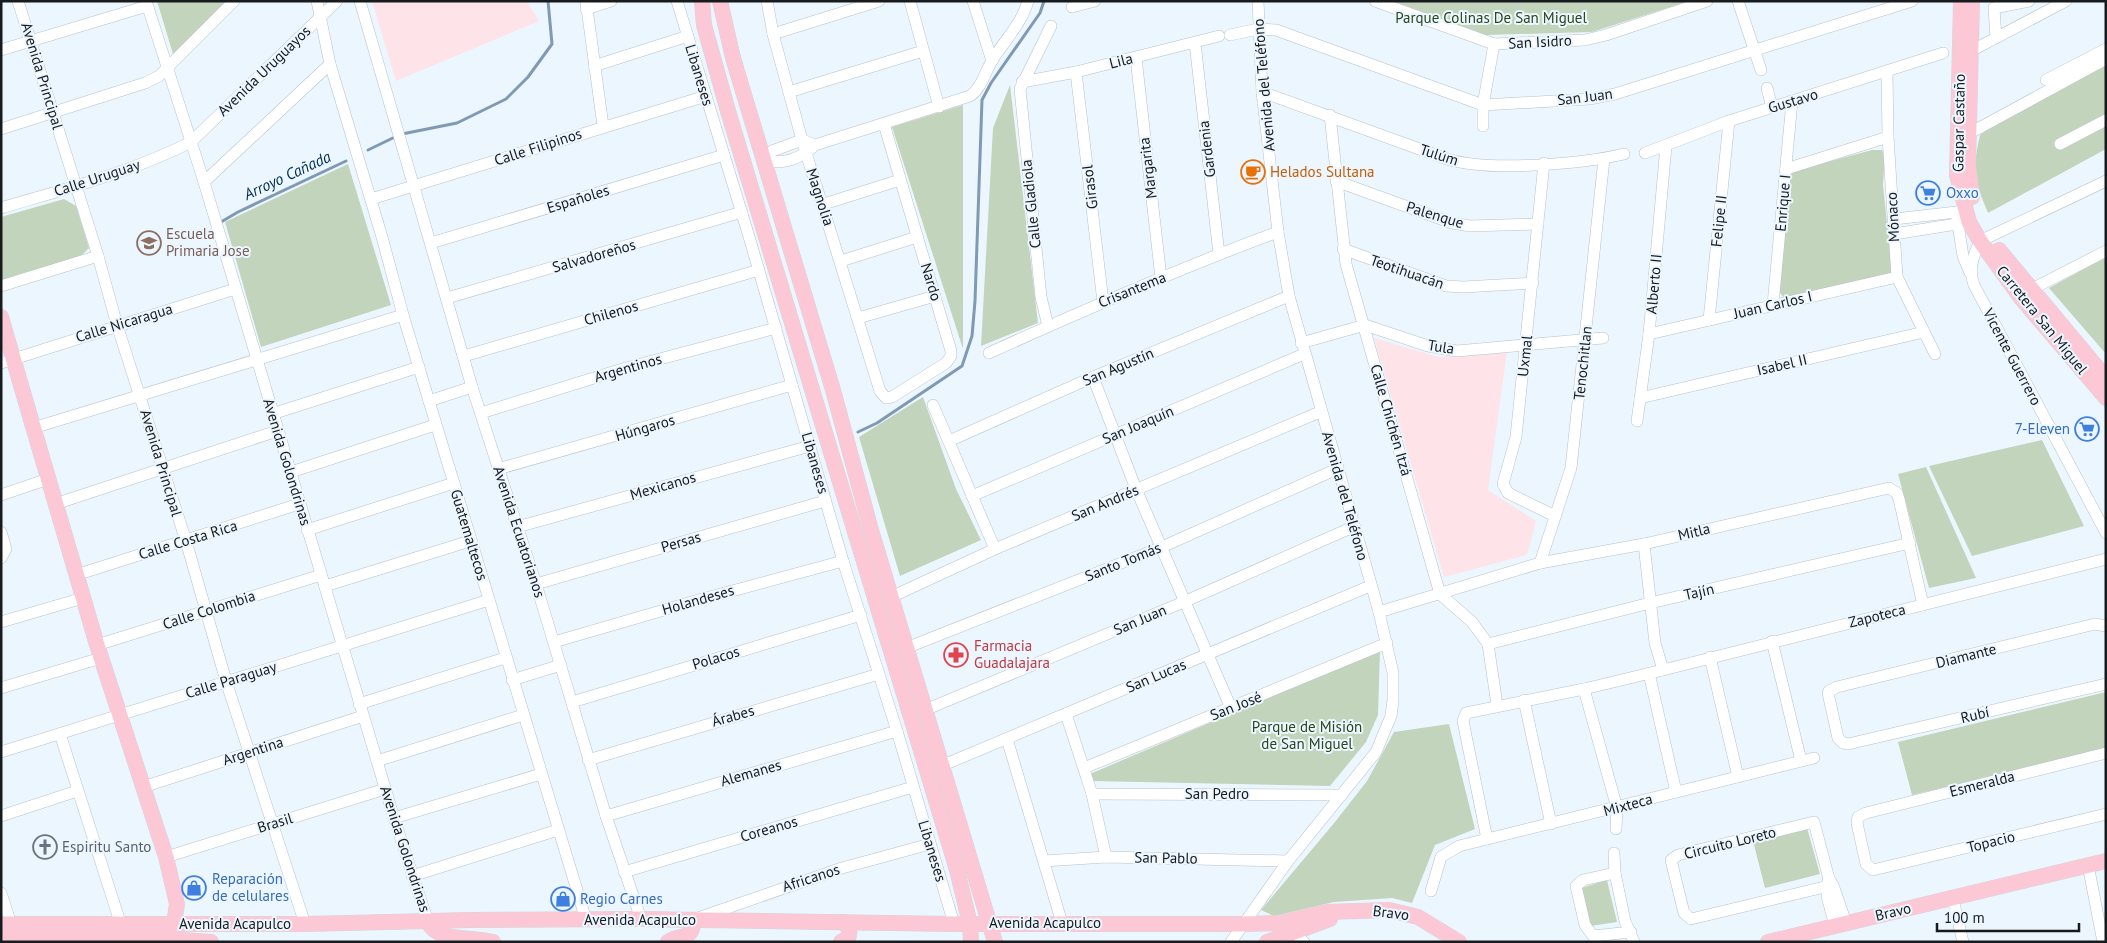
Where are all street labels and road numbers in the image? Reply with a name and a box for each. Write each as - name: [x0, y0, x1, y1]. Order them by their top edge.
- street label: Avenida del Teléfono: [1248, 18, 1279, 152]
- street label: Avenida Principal: [17, 20, 68, 132]
- street label: Avenida Uruguayos: [213, 21, 314, 120]
- street label: San Isidro: [1508, 30, 1572, 53]
- street label: Libaneses: [681, 42, 718, 108]
- street label: Lila: [1107, 48, 1135, 73]
- street label: Gaspar Castaño: [1948, 74, 1969, 172]
- street label: San Juan: [1556, 84, 1614, 109]
- street label: Gustavo: [1766, 84, 1820, 117]
- street label: Gardenia: [1194, 120, 1219, 179]
- street label: Calle Filipinos: [492, 123, 584, 170]
- street label: Margarita: [1134, 136, 1161, 200]
- street label: Tulúm: [1417, 139, 1461, 170]
- street label: Calle Uruguay: [51, 155, 142, 200]
- street label: Calle Gladiola: [1016, 159, 1045, 249]
- street label: Girasol: [1077, 163, 1102, 210]
- street label: Magnolia: [802, 166, 839, 228]
- street label: Enrique I: [1771, 173, 1794, 232]
- street label: Españoles: [544, 180, 611, 217]
- street label: Mónaco: [1882, 192, 1903, 242]
- street label: Felipe II: [1706, 194, 1731, 248]
- street label: Palenque: [1404, 197, 1466, 232]
- street label: Salvadoreños: [550, 235, 638, 276]
- street label: Teotihuacán: [1368, 250, 1447, 293]
- street label: Alberto II: [1641, 253, 1666, 315]
- street label: Nardo: [917, 261, 946, 303]
- street label: Carretera San Miguel: [1993, 262, 2092, 378]
- street label: Crisantema: [1095, 267, 1169, 312]
- street label: Juan Carlos I: [1731, 286, 1814, 323]
- street label: Chilenos: [582, 296, 640, 329]
- street label: Calle Nicaragua: [73, 299, 175, 346]
- street label: Vicente Guerrero: [1978, 304, 2046, 409]
- street label: Tenochitlan: [1569, 325, 1596, 401]
- street label: Uxmal: [1513, 334, 1536, 378]
- street label: Tula: [1426, 335, 1456, 358]
- street label: San Agustín: [1079, 343, 1156, 390]
- street label: Argentinos: [592, 349, 664, 386]
- street label: Isabel II: [1755, 350, 1809, 380]
- street label: Calle Chichén Itzá: [1366, 362, 1417, 478]
- street label: Avenida Golondrinas: [259, 396, 316, 528]
- street label: San Joaquín: [1099, 401, 1176, 448]
- street label: Avenida Principal: [136, 407, 187, 519]
- street label: Húngaros: [613, 410, 677, 445]
- street label: Avenida del Teléfono: [1318, 429, 1373, 563]
- street label: Libaneses: [798, 430, 833, 496]
- street label: Avenida Ecuatorianos: [489, 464, 550, 600]
- street label: Mexicanos: [628, 467, 698, 504]
- street label: San Andrés: [1068, 480, 1141, 525]
- street label: Guatemaltecos: [447, 487, 492, 583]
- street label: Calle Costa Rica: [136, 515, 240, 564]
- street label: Mitla: [1676, 519, 1712, 544]
- street label: Persas: [659, 527, 703, 556]
- street label: Santo Tomás: [1082, 538, 1164, 585]
- street label: Tajín: [1682, 579, 1716, 604]
- street label: Holandeses: [660, 580, 736, 619]
- street label: Calle Colombia: [160, 586, 258, 633]
- street label: Zapoteca: [1846, 599, 1907, 632]
- street label: San Juan: [1110, 600, 1169, 639]
- street label: Diamante: [1934, 639, 1998, 672]
- street label: Polacos: [690, 641, 742, 674]
- street label: San Lucas: [1123, 654, 1189, 697]
- street label: Calle Paraguay: [183, 657, 279, 702]
- street label: San José: [1207, 687, 1264, 724]
- street label: Árabes: [709, 700, 756, 731]
- street label: Rubí: [1959, 702, 1991, 727]
- street label: Argentina: [220, 732, 286, 769]
- street label: Alemanes: [718, 755, 784, 790]
- street label: Esmeralda: [1947, 766, 2016, 801]
- street label: Avenida Golondrinas: [376, 783, 435, 914]
- street label: San Pedro: [1185, 784, 1249, 803]
- street label: Mixteca: [1601, 789, 1655, 820]
- street label: Brasil: [255, 808, 295, 837]
- street label: Coreanos: [738, 811, 800, 846]
- street label: Libaneses: [914, 818, 951, 884]
- street label: Circuito Loreto: [1682, 822, 1778, 863]
- street label: Topacio: [1965, 826, 2017, 857]
- street label: San Pablo: [1134, 847, 1198, 868]
- street label: Africanos: [780, 859, 842, 896]
- street label: Bravo: [1873, 898, 1913, 925]
- street label: Bravo: [1372, 901, 1410, 924]
- street label: Avenida Acapulco: [584, 910, 696, 929]
- street label: Avenida Acapulco: [989, 913, 1101, 932]
- street label: Avenida Acapulco: [179, 914, 291, 933]

